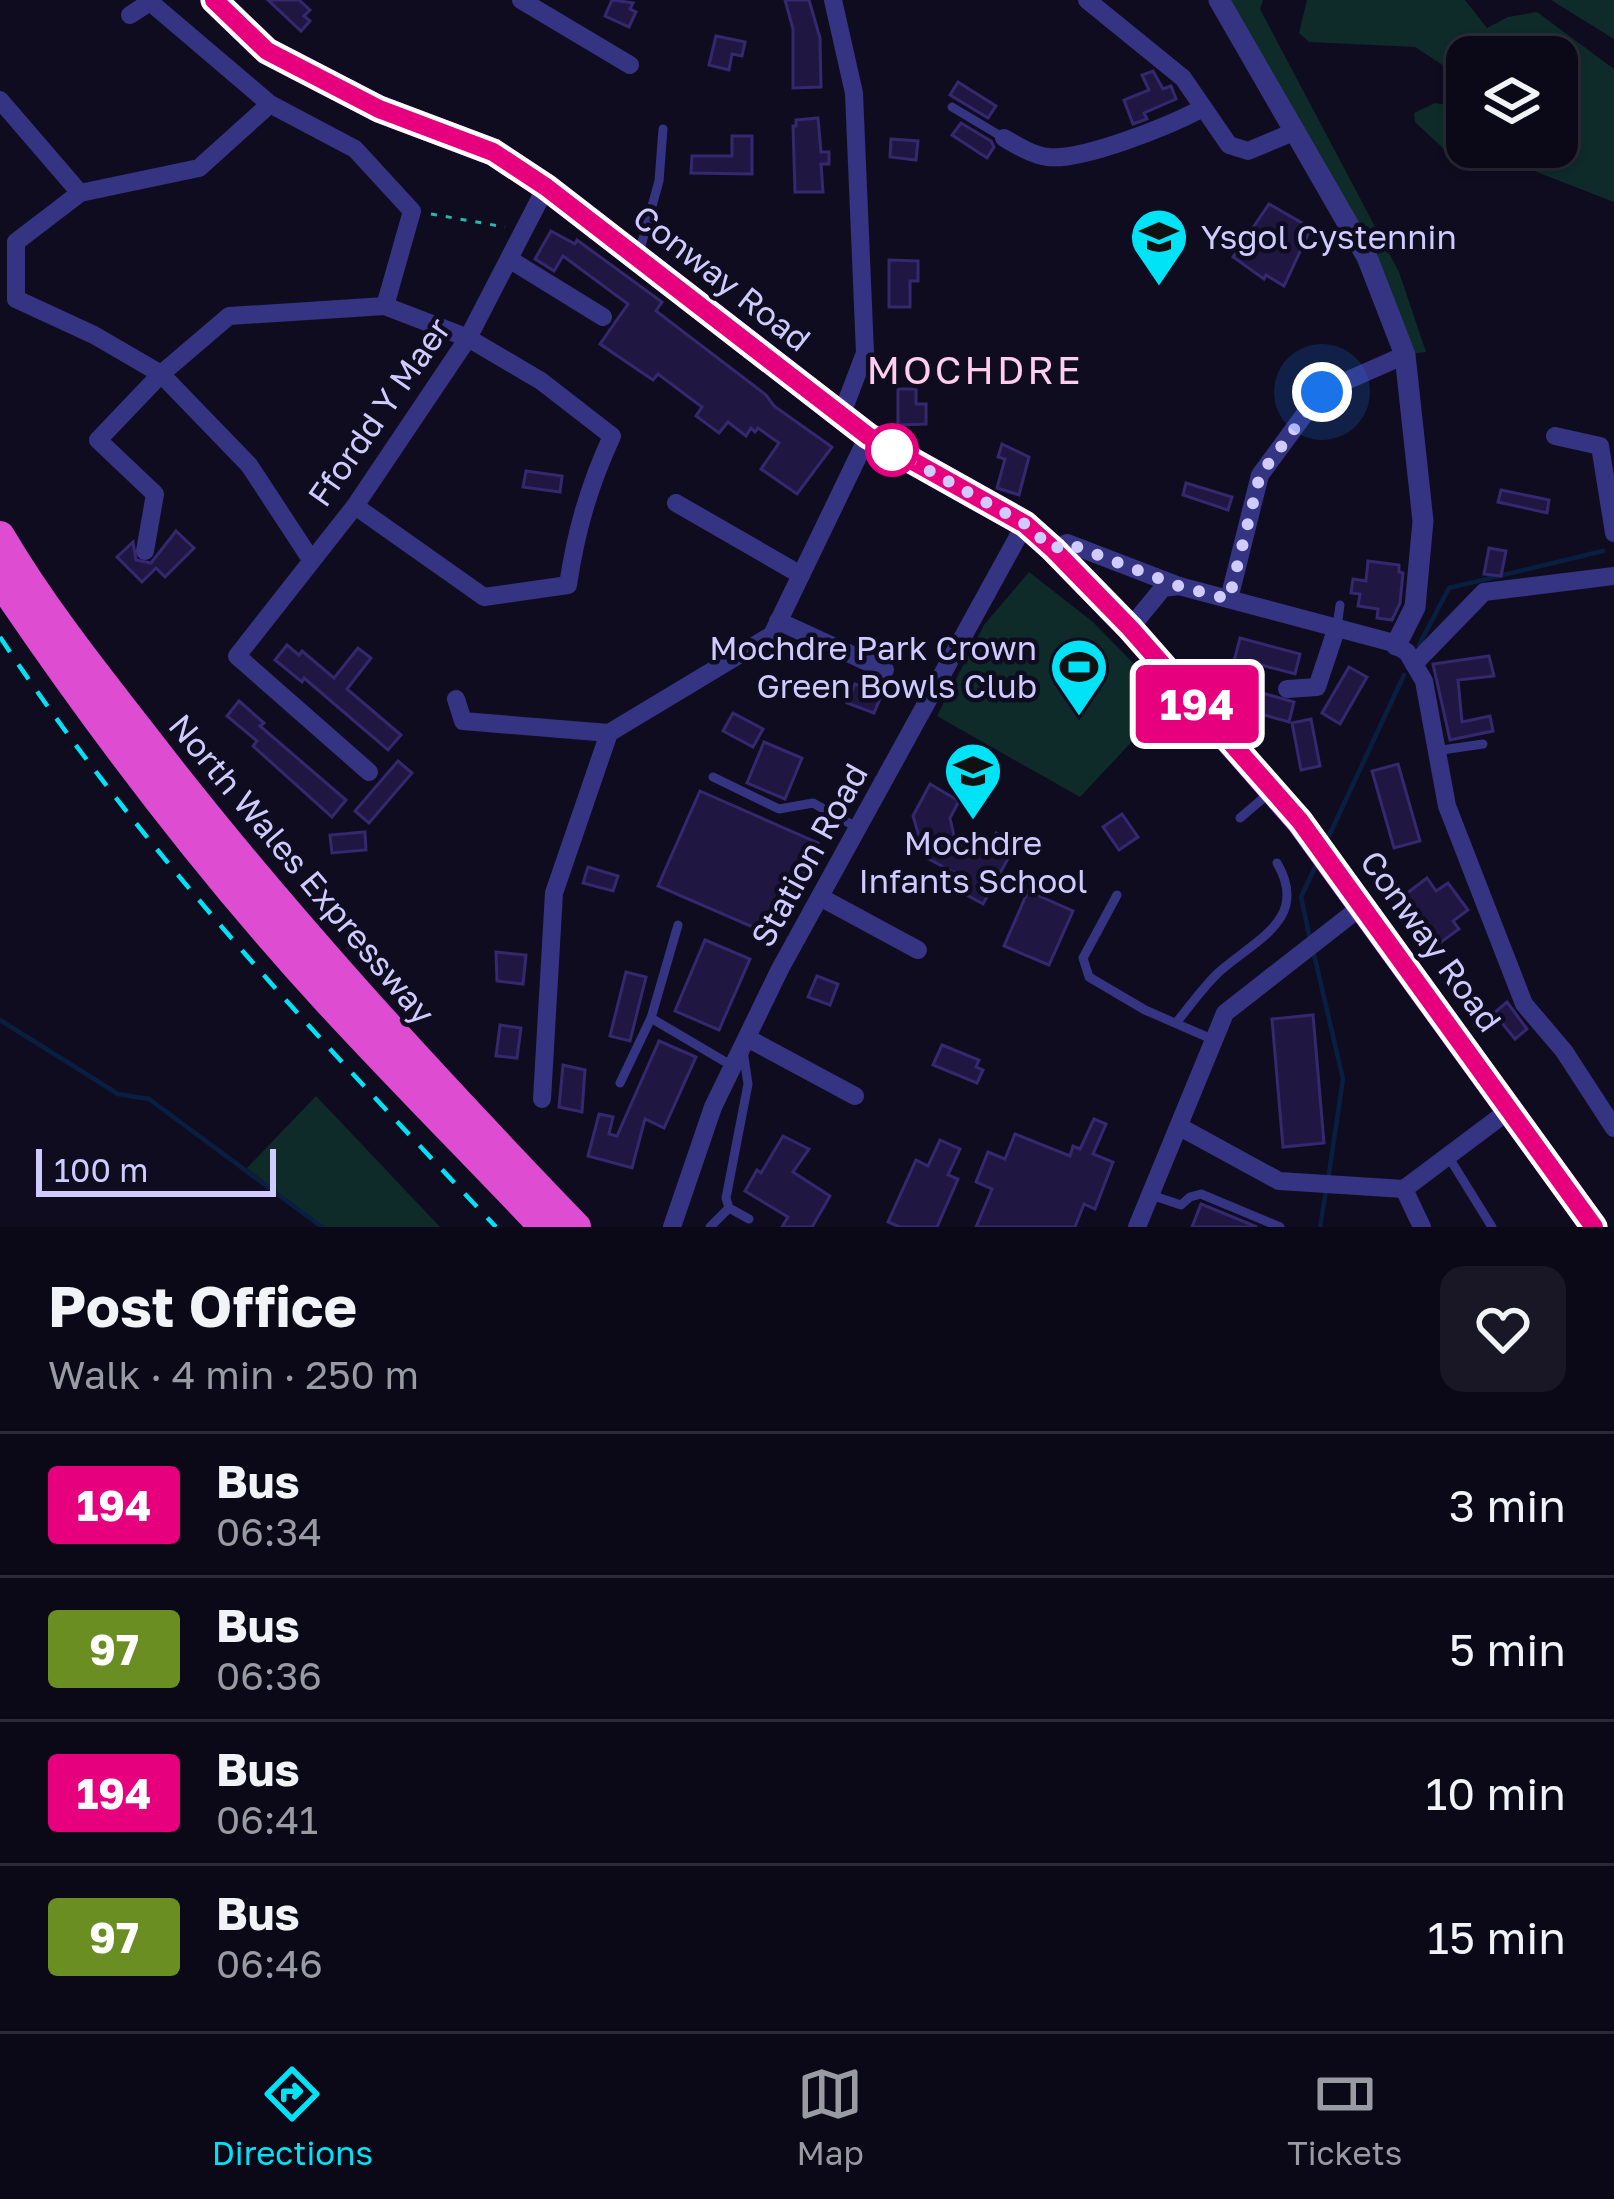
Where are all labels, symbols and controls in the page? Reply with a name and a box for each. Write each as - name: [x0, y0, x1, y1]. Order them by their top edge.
- map controls: [1446, 36, 1578, 168]
- button: layers: [1446, 36, 1578, 168]
- street label: Conway Road: [626, 196, 819, 359]
- school or university icon: Ysgol Cystennin: [1128, 206, 1190, 288]
- place label: Ysgol Cystennin: [1201, 217, 1457, 256]
- street label: Ffordd Y Maer: [299, 310, 458, 513]
- district label: MOCHDRE: [866, 346, 1084, 393]
- your location: [1292, 362, 1352, 422]
- unlabelled marker: [867, 425, 917, 475]
- place label: Mochdre Park Crown Green Bowls Club: [709, 628, 1037, 705]
- sports icon: Mochdre Park Crown Green Bowls Club: [1048, 636, 1110, 718]
- line badge: 194: [1128, 665, 1266, 743]
- text: 194: [1160, 679, 1234, 729]
- street label: North Wales Expressway: [161, 706, 443, 1031]
- school or university icon: Mochdre Infants School: [942, 740, 1004, 822]
- street label: Station Road: [742, 756, 875, 953]
- place label: Mochdre Infants School: [858, 823, 1088, 900]
- street label: Conway Road: [1353, 843, 1510, 1039]
- scale bar: [36, 1143, 276, 1196]
- text: 100 m: [54, 1150, 148, 1189]
- button: heart: [1440, 1266, 1566, 1392]
- text: Post Office: [48, 1271, 357, 1340]
- text: Walk · 4 min · 250 m: [48, 1351, 419, 1398]
- text: Bus: [216, 1454, 300, 1508]
- text: 3 min: [1449, 1478, 1566, 1532]
- text: 194: [77, 1480, 151, 1530]
- text: 06:34: [216, 1508, 322, 1555]
- text: Bus: [216, 1598, 300, 1652]
- text: 5 min: [1449, 1622, 1566, 1676]
- text: 97: [89, 1624, 139, 1674]
- text: 06:36: [216, 1652, 322, 1699]
- text: Bus: [216, 1742, 300, 1796]
- text: 10 min: [1425, 1766, 1566, 1820]
- text: 194: [77, 1768, 151, 1818]
- text: 06:41: [216, 1796, 318, 1843]
- text: Bus: [216, 1886, 300, 1940]
- text: 15 min: [1427, 1910, 1566, 1964]
- text: 97: [89, 1912, 139, 1962]
- text: 06:46: [216, 1940, 323, 1987]
- tab: Directions: [212, 2061, 373, 2172]
- tab: Map: [796, 2061, 864, 2172]
- tab: Tickets: [1287, 2061, 1402, 2172]

